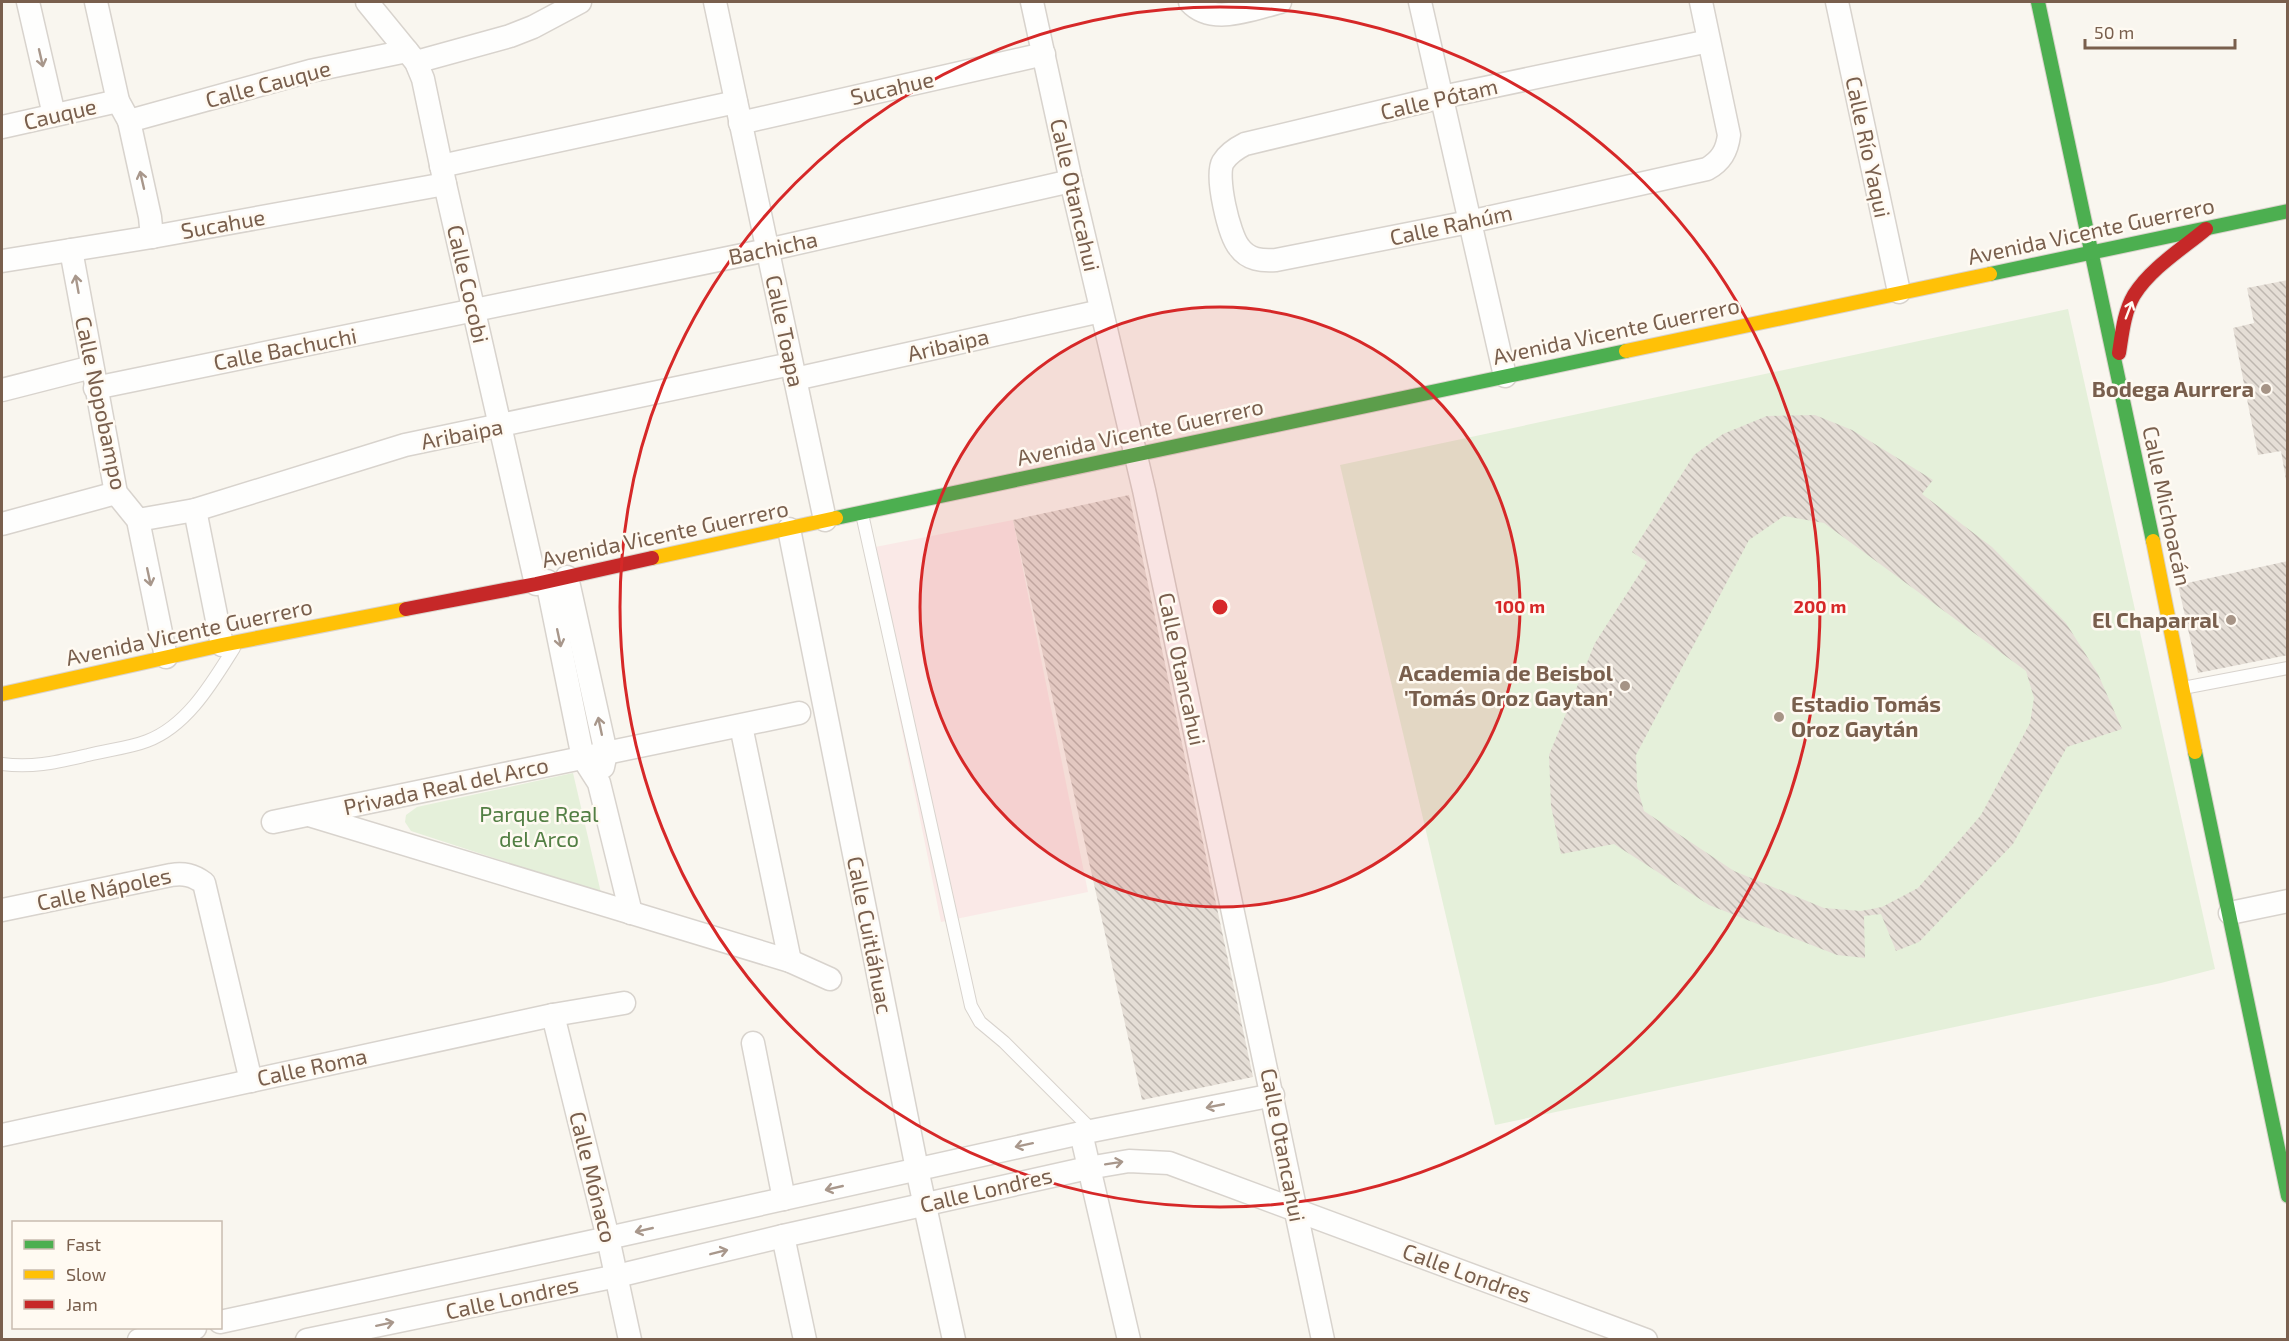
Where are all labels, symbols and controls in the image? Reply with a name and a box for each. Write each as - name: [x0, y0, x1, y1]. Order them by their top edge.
- scale bar: [2085, 12, 2235, 50]
- text: 50 m: [2094, 21, 2134, 43]
- one-way arrow: [36, 48, 47, 68]
- street label: Calle Cauque: [202, 54, 333, 112]
- street label: Sucahue: [848, 65, 936, 109]
- street label: Calle Pótam: [1378, 72, 1500, 124]
- street label: Calle Río Yaqui: [1841, 74, 1897, 220]
- street label: Cauque: [21, 92, 99, 134]
- street label: Calle Otancahui: [1046, 116, 1106, 274]
- one-way arrow: [136, 170, 147, 190]
- street label: Avenida Vicente Guerrero: [1965, 191, 2216, 269]
- street label: Calle Rahúm: [1387, 198, 1514, 250]
- street label: Sucahue: [179, 203, 267, 243]
- street label: Calle Cocobi: [443, 222, 495, 345]
- street label: Bachicha: [726, 225, 820, 269]
- street label: Calle Toapa: [761, 273, 811, 389]
- one-way arrow: [71, 274, 82, 294]
- street label: Avenida Vicente Guerrero: [1490, 291, 1741, 369]
- one-way arrow: [2124, 301, 2135, 320]
- street label: Calle Nopobampo: [71, 314, 133, 492]
- street label: Calle Bachuchi: [211, 321, 359, 375]
- street label: Aribaipa: [904, 322, 991, 366]
- place label: Bodega Aurrera: [2092, 375, 2254, 401]
- marker: Bodega Aurrera: [2259, 382, 2273, 396]
- street label: Avenida Vicente Guerrero: [1014, 392, 1265, 470]
- street label: Aribaipa: [419, 412, 505, 454]
- street label: Calle Michoacán: [2138, 423, 2198, 588]
- street label: Avenida Vicente Guerrero: [539, 494, 790, 572]
- one-way arrow: [144, 567, 155, 586]
- street label: Calle Otancahui: [1154, 590, 1212, 748]
- street label: Avenida Vicente Guerrero: [63, 592, 314, 670]
- text: 100 m: [1495, 595, 1545, 617]
- text: 200 m: [1794, 595, 1846, 617]
- centre of rings: [1210, 597, 1230, 617]
- place label: El Chaparral: [2092, 606, 2220, 632]
- marker: El Chaparral: [2224, 613, 2238, 627]
- one-way arrow: [554, 628, 565, 648]
- place label: Academia de Beisbol 'Tomás Oroz Gaytan': [1399, 659, 1614, 711]
- marker: Academia de Beisbol 'Tomás Oroz Gaytan': [1618, 679, 1632, 693]
- place label: Estadio Tomás Oroz Gaytán: [1791, 690, 1941, 742]
- marker: Estadio Tomás Oroz Gaytán: [1772, 710, 1786, 724]
- one-way arrow: [594, 716, 605, 736]
- street label: Privada Real del Arco: [341, 751, 551, 819]
- park label: Parque Real del Arco: [479, 800, 599, 851]
- street label: Calle Cuitláhuac: [843, 854, 899, 1016]
- street label: Calle Nápoles: [34, 861, 173, 915]
- street label: Calle Roma: [254, 1042, 369, 1090]
- street label: Calle Otancahui: [1256, 1066, 1312, 1224]
- one-way arrow: [1206, 1101, 1226, 1112]
- street label: Calle Mónaco: [565, 1109, 623, 1245]
- one-way arrow: [1015, 1140, 1034, 1151]
- one-way arrow: [1104, 1158, 1124, 1169]
- street label: Calle Londres: [917, 1161, 1055, 1217]
- one-way arrow: [825, 1182, 844, 1194]
- legend: [12, 1221, 222, 1329]
- one-way arrow: [634, 1225, 653, 1237]
- text: Fast: [66, 1233, 101, 1255]
- street label: Calle Londres: [1399, 1237, 1535, 1307]
- one-way arrow: [709, 1245, 728, 1257]
- text: Slow: [66, 1263, 107, 1285]
- street label: Calle Londres: [443, 1270, 581, 1324]
- text: Jam: [66, 1293, 98, 1315]
- one-way arrow: [375, 1318, 394, 1329]

